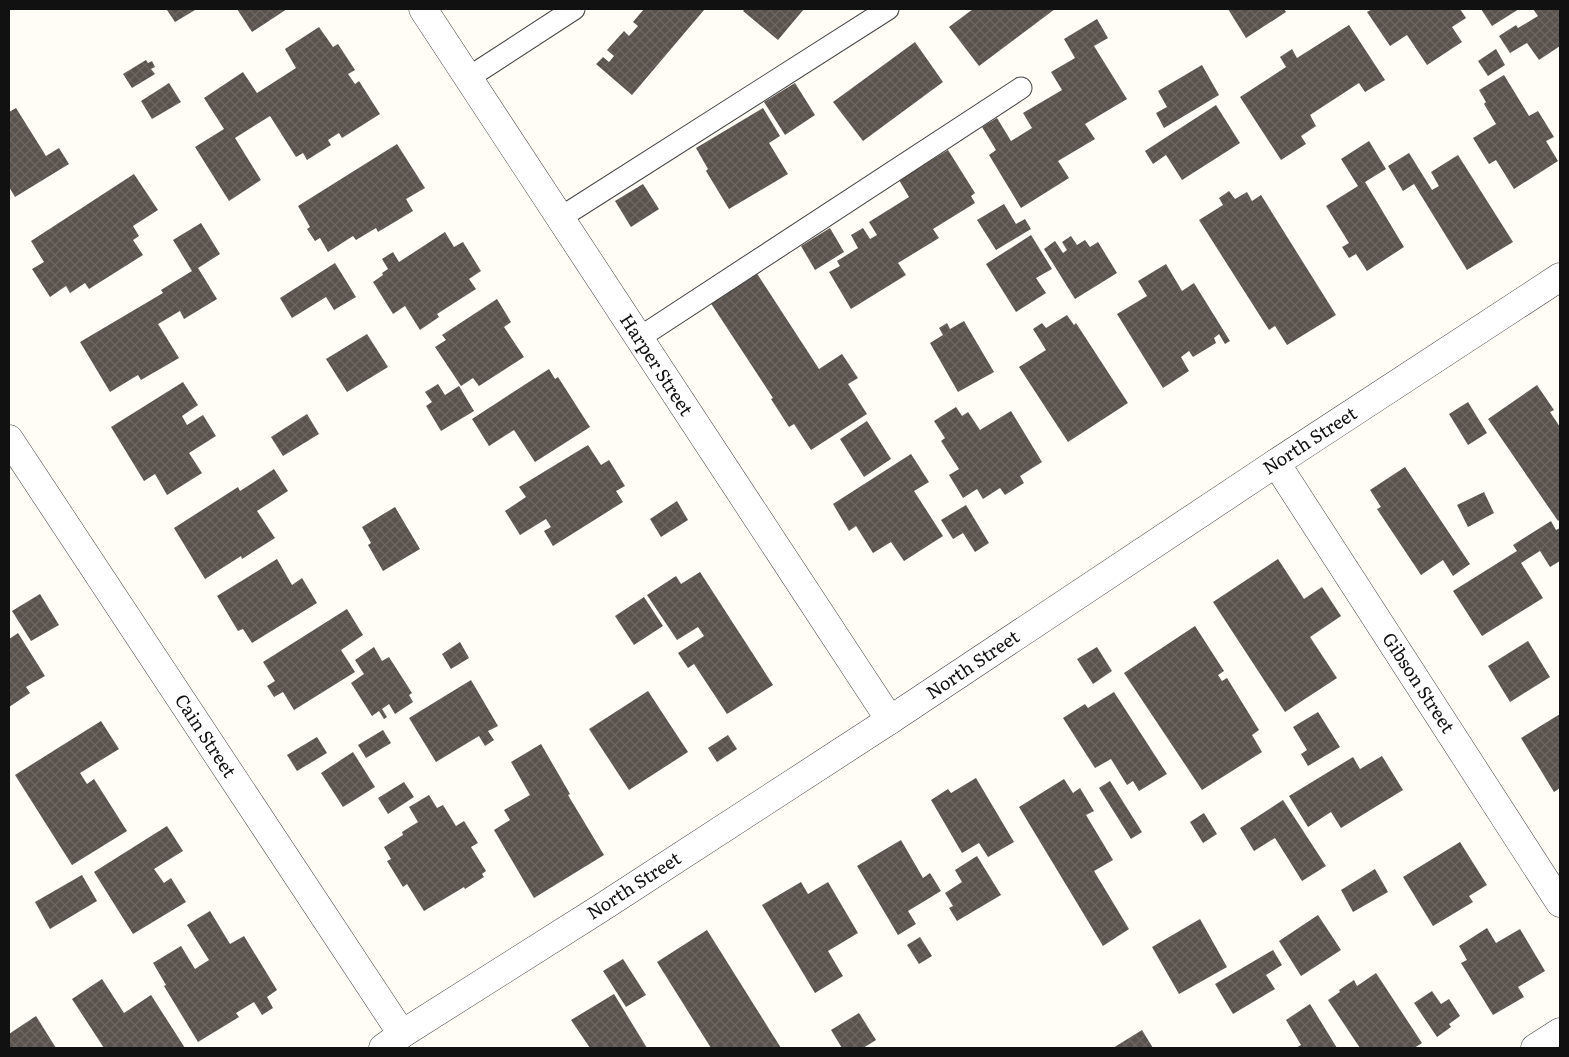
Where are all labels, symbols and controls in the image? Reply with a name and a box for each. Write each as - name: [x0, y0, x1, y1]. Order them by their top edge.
- street label: Harper Street: [614, 308, 701, 421]
- street label: North Street: [1257, 399, 1362, 480]
- street label: North Street: [920, 622, 1025, 705]
- street label: Gibson Street: [1377, 626, 1462, 739]
- street label: Cain Street: [169, 688, 244, 783]
- street label: North Street: [581, 844, 686, 925]

